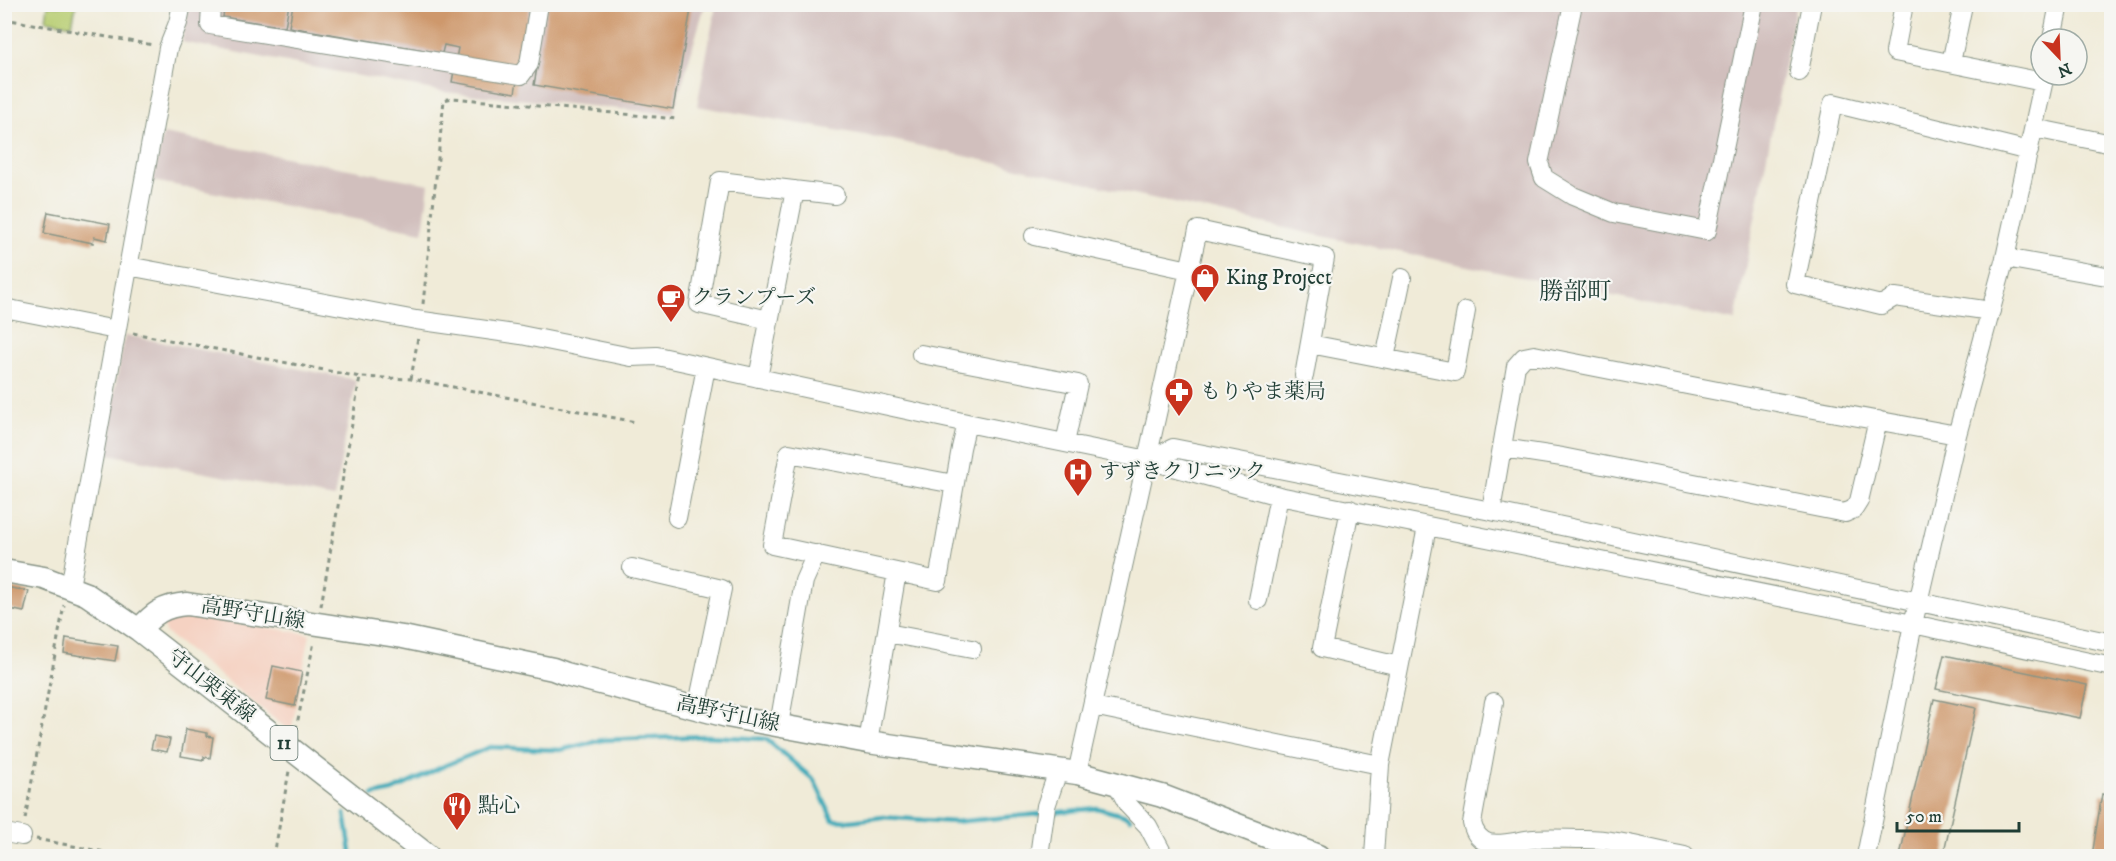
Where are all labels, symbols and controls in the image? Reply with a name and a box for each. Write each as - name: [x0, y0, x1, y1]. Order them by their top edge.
- north arrow: [2029, 27, 2089, 87]
- text: N: [2055, 58, 2074, 82]
- shop icon: King Project: [1189, 262, 1221, 304]
- place label: King Project: [1226, 265, 1332, 291]
- district label: 勝部町: [1539, 277, 1611, 307]
- cafe icon: クランプーズ: [655, 282, 687, 324]
- place label: クランプーズ: [692, 285, 816, 311]
- pharmacy icon: もりやま薬局: [1163, 376, 1195, 418]
- place label: もりやま薬局: [1200, 379, 1326, 405]
- hospital icon: すずきクリニック: [1062, 456, 1094, 498]
- place label: すずきクリニック: [1099, 459, 1266, 485]
- street label: 高野守山線: [199, 593, 307, 635]
- street label: 守山栗東線: [162, 643, 260, 729]
- street label: 高野守山線: [674, 690, 782, 738]
- road number: 11: [270, 726, 298, 760]
- restaurant icon: 點心: [441, 790, 473, 832]
- place label: 點心: [478, 793, 520, 819]
- scale bar: [1897, 795, 2018, 833]
- text: 50 m: [1906, 806, 1942, 828]

